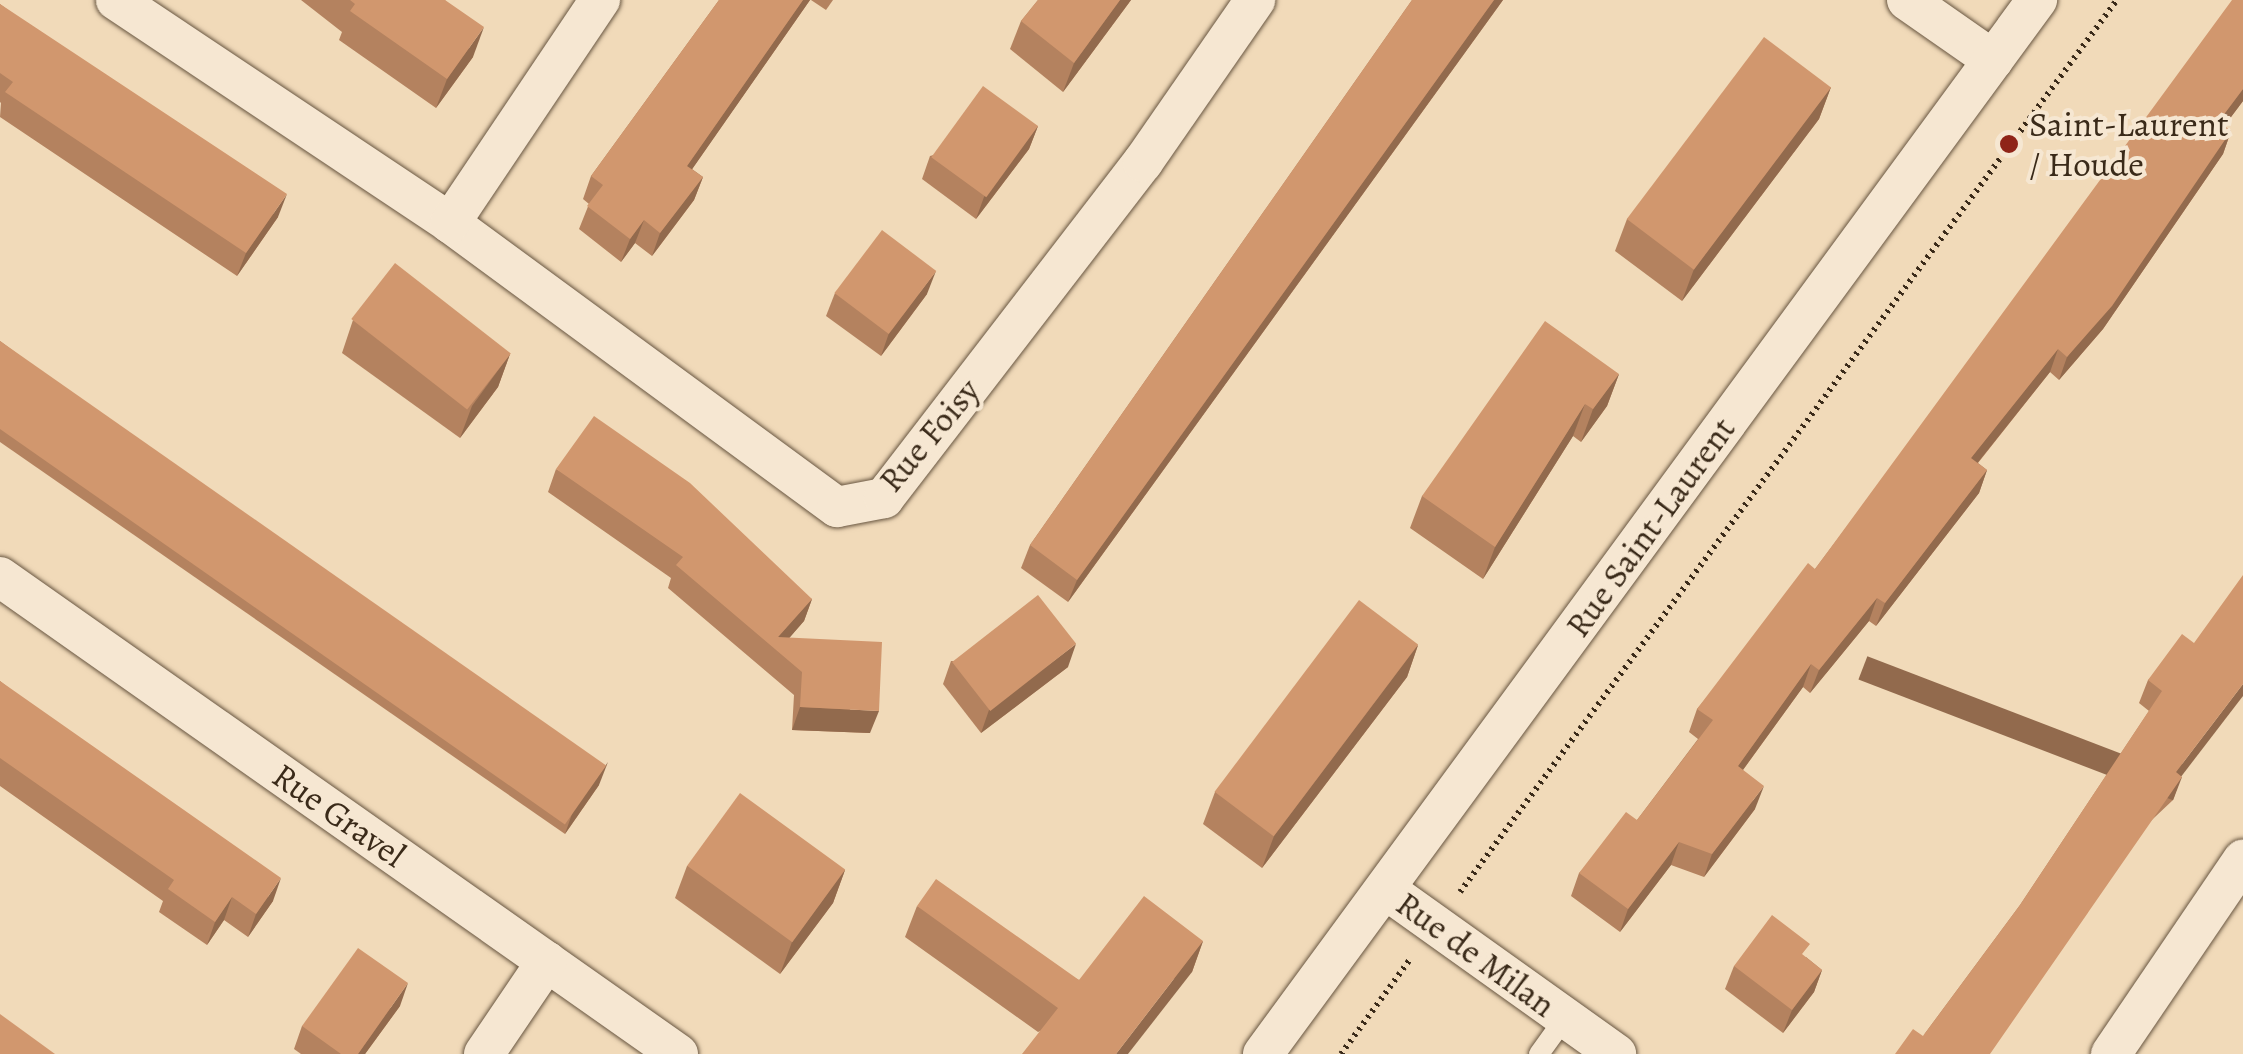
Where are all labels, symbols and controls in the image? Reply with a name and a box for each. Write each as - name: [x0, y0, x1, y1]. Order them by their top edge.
- place label: Saint-Laurent / Houde: [2029, 103, 2228, 185]
- marker: Saint-Laurent / Houde: [1998, 133, 2020, 155]
- street label: Rue Foisy: [869, 370, 989, 500]
- street label: Rue Saint-Laurent: [1556, 409, 1744, 645]
- street label: Rue Gravel: [265, 754, 413, 876]
- street label: Rue de Milan: [1388, 882, 1564, 1026]

